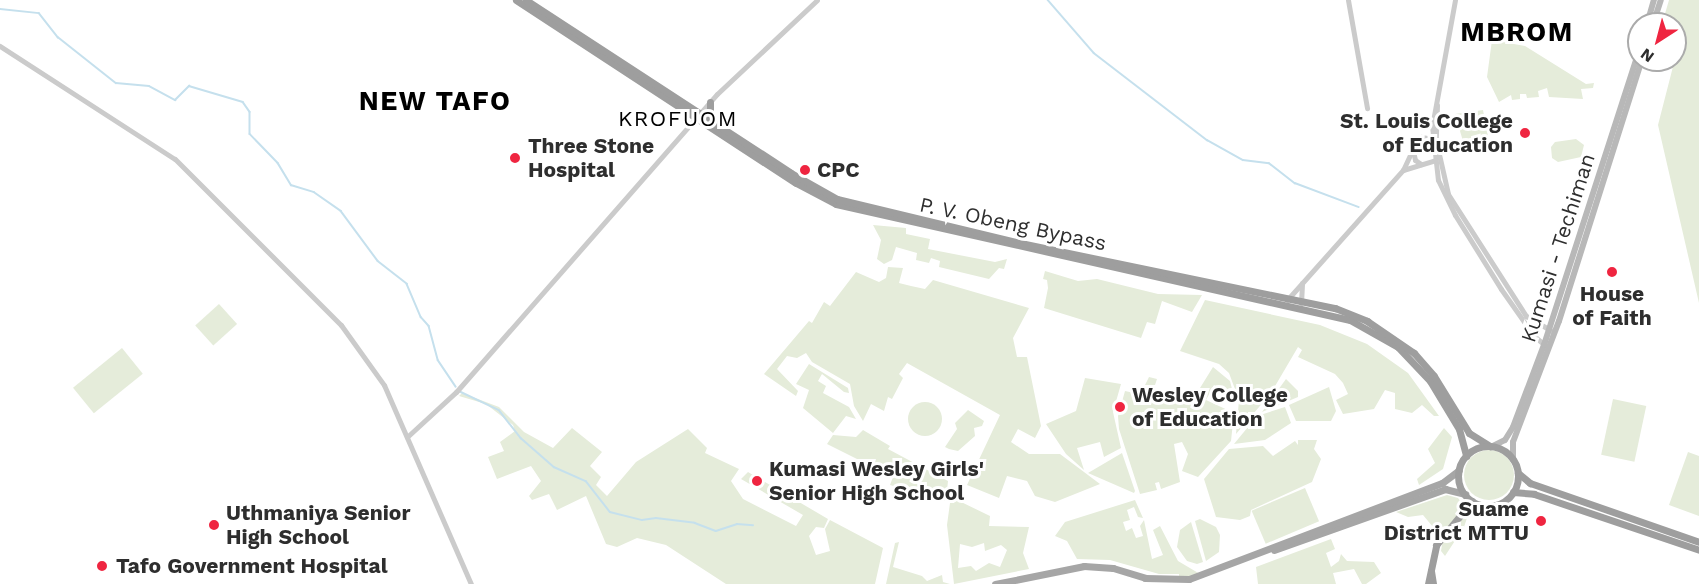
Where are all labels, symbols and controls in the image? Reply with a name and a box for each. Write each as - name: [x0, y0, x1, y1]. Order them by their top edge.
- north arrow: [1627, 12, 1687, 72]
- district label: MBROM: [1460, 17, 1574, 49]
- text: N: [1637, 44, 1658, 67]
- district label: NEW TAFO: [358, 86, 512, 118]
- district label: KROFUOM: [618, 106, 738, 132]
- place label: St. Louis College of Education: [1340, 108, 1513, 158]
- marker: St. Louis College of Education: [1518, 126, 1532, 140]
- place label: Three Stone Hospital: [528, 133, 654, 183]
- marker: Three Stone Hospital: [506, 149, 524, 167]
- street label: Kumasi - Techiman: [1515, 150, 1601, 346]
- place label: CPC: [817, 157, 860, 183]
- marker: CPC: [798, 163, 812, 177]
- street label: P. V. Obeng Bypass: [917, 192, 1109, 256]
- marker: House of Faith: [1605, 265, 1619, 279]
- place label: House of Faith: [1572, 281, 1652, 331]
- place label: Wesley College of Education: [1132, 382, 1288, 432]
- marker: Wesley College of Education: [1113, 400, 1127, 414]
- place label: Kumasi Wesley Girls' Senior High School: [769, 456, 985, 506]
- marker: Kumasi Wesley Girls' Senior High School: [750, 474, 764, 488]
- place label: Suame District MTTU: [1384, 496, 1529, 546]
- place label: Uthmaniya Senior High School: [226, 500, 411, 550]
- marker: Suame District MTTU: [1534, 514, 1548, 528]
- marker: Uthmaniya Senior High School: [207, 518, 221, 532]
- place label: Tafo Government Hospital: [116, 553, 388, 579]
- marker: Tafo Government Hospital: [93, 557, 111, 575]

